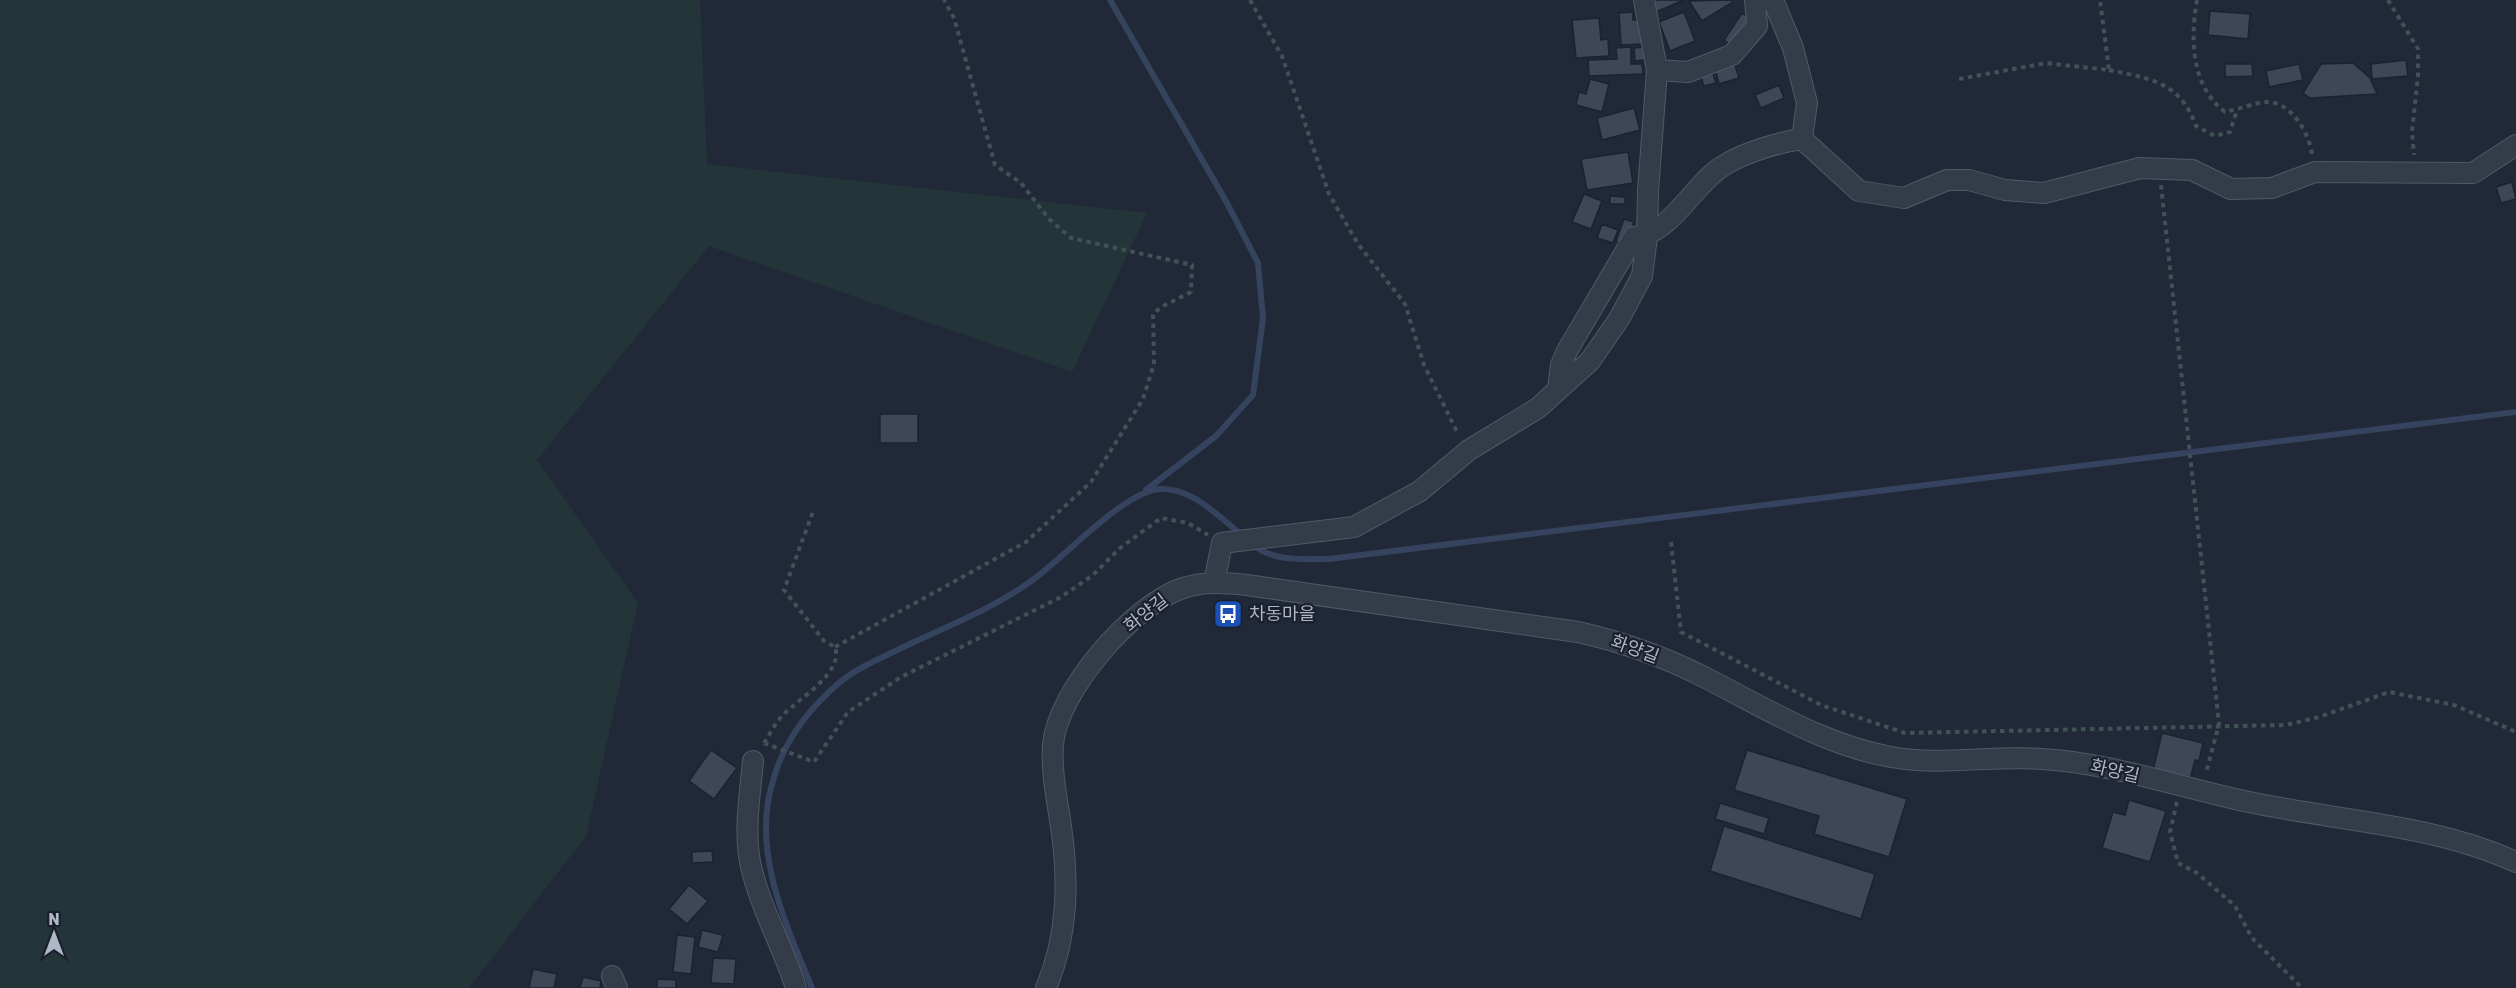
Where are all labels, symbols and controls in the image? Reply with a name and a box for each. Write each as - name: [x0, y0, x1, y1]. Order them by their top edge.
- street label: 화양길: [1120, 589, 1172, 637]
- bus stop icon: 차동마을: [1212, 598, 1244, 630]
- place label: 차동마을: [1249, 603, 1315, 625]
- street label: 화양길: [1608, 630, 1662, 668]
- street label: 화양길: [2088, 755, 2142, 787]
- north arrow: [24, 904, 84, 964]
- text: N: [48, 910, 60, 929]

